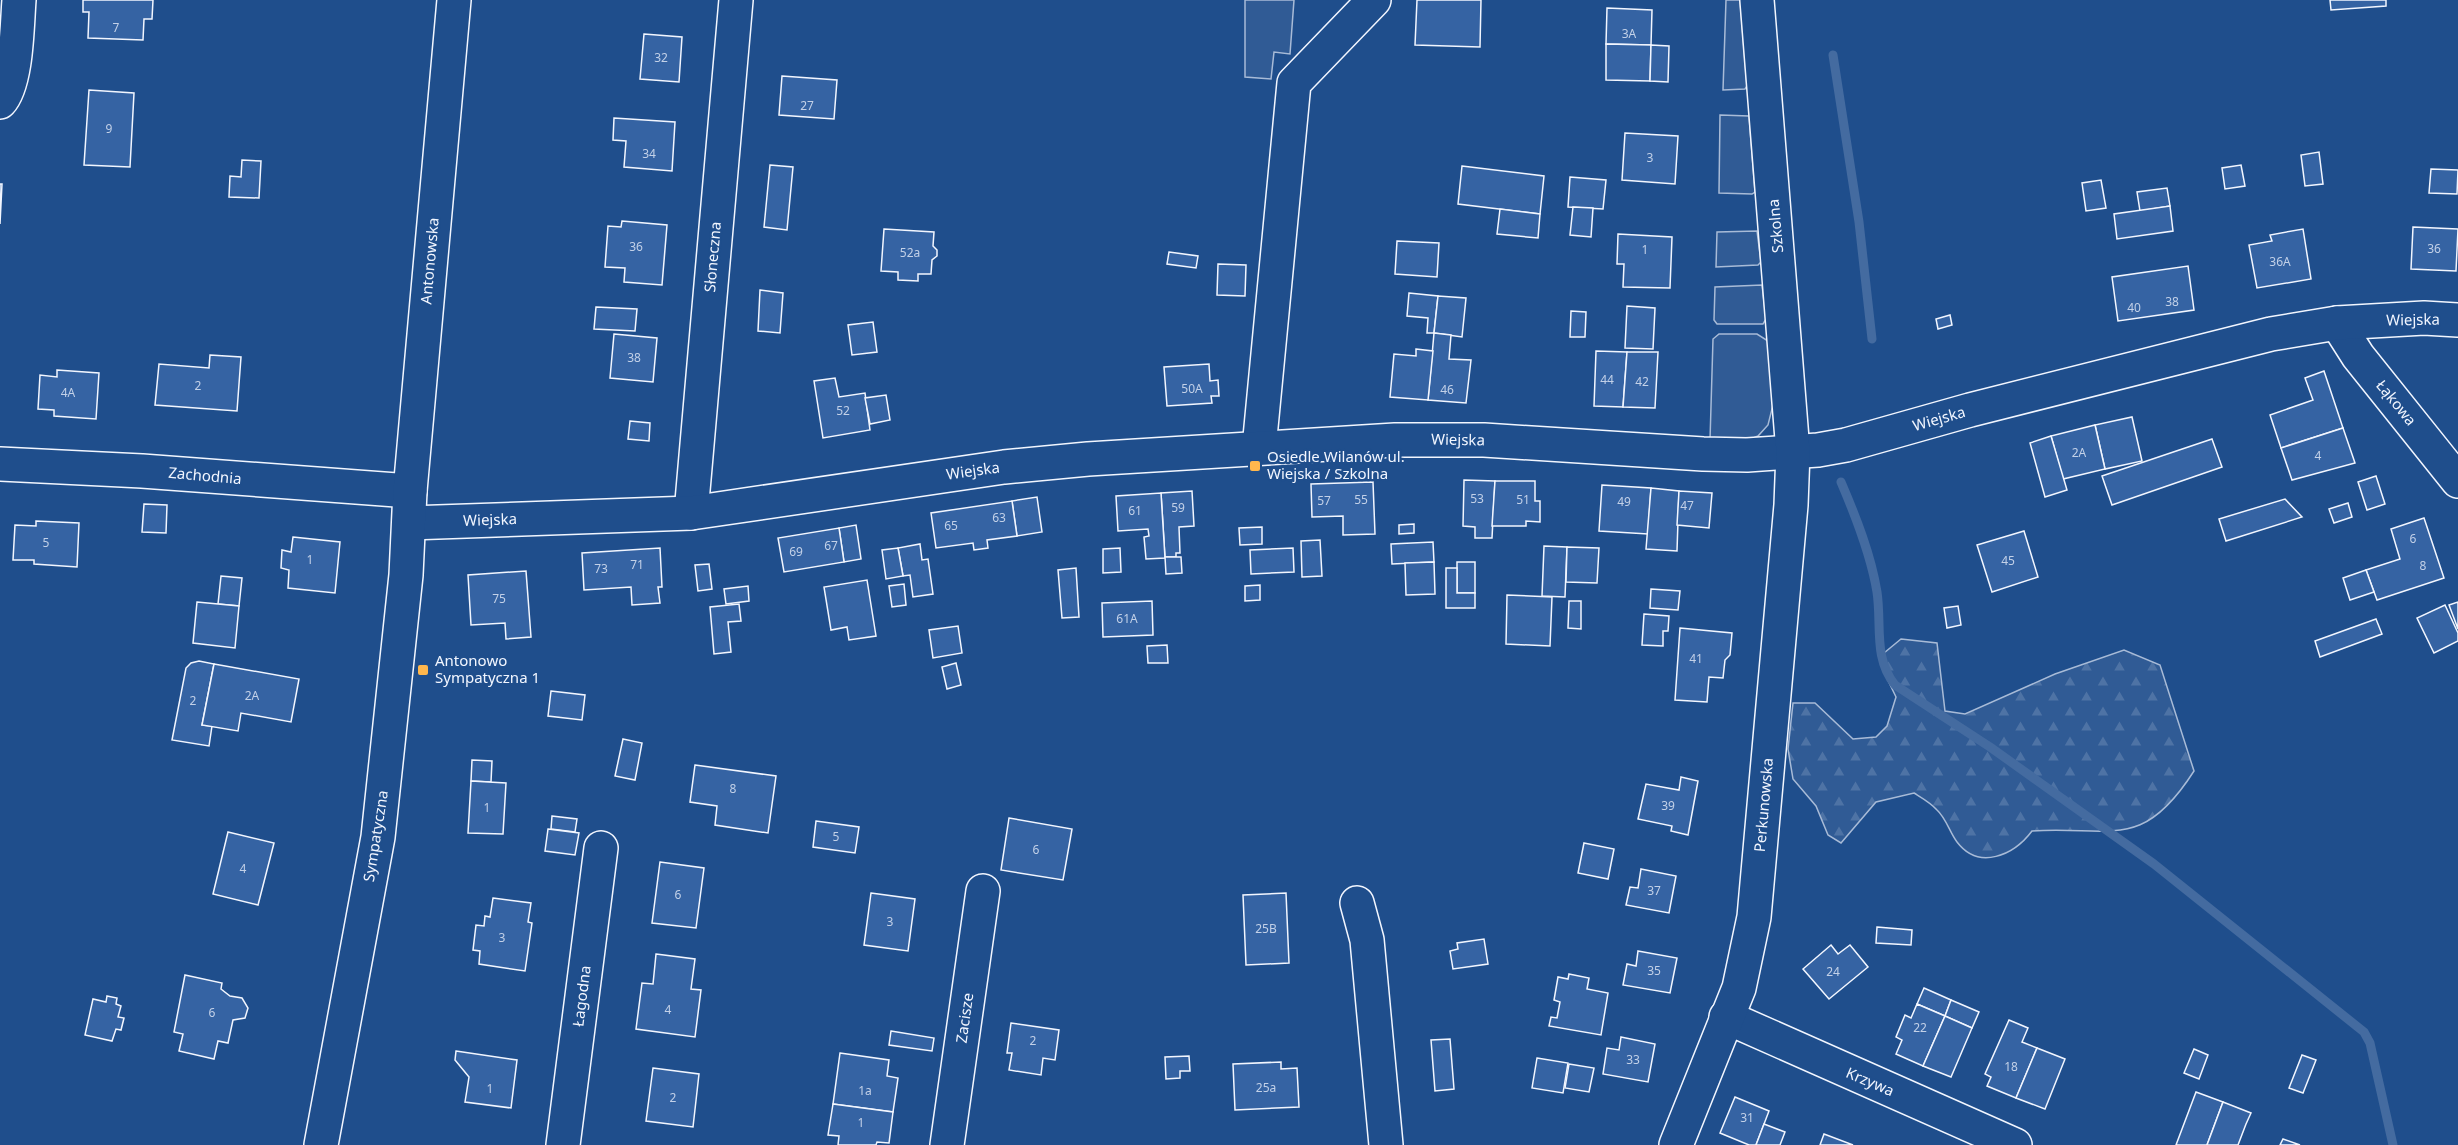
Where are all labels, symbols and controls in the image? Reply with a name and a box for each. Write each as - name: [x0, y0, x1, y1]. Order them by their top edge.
- house number: 7: [113, 19, 120, 36]
- house number: 3A: [1622, 25, 1637, 42]
- house number: 32: [654, 49, 668, 66]
- house number: 27: [800, 97, 814, 114]
- house number: 9: [106, 120, 113, 137]
- house number: 34: [642, 145, 656, 162]
- house number: 3: [1647, 149, 1654, 166]
- street label: Szkolna: [1763, 198, 1787, 254]
- street label: Antonowska: [415, 217, 443, 305]
- street label: Słoneczna: [699, 221, 725, 293]
- house number: 36: [629, 238, 643, 255]
- house number: 36: [2427, 240, 2441, 257]
- house number: 1: [1642, 241, 1648, 258]
- house number: 52a: [900, 244, 920, 261]
- house number: 36A: [2269, 253, 2291, 270]
- house number: 38: [2165, 293, 2179, 310]
- house number: 40: [2127, 299, 2141, 316]
- street label: Wiejska: [2386, 309, 2440, 329]
- house number: 38: [627, 349, 641, 366]
- house number: 44: [1600, 371, 1614, 388]
- house number: 42: [1635, 373, 1649, 390]
- street label: Łąkowa: [2372, 375, 2421, 429]
- house number: 2: [195, 377, 202, 394]
- house number: 50A: [1181, 380, 1203, 397]
- house number: 46: [1440, 381, 1454, 398]
- house number: 4A: [61, 384, 76, 401]
- street label: Wiejska: [1910, 401, 1967, 435]
- house number: 52: [836, 402, 850, 419]
- street label: Wiejska: [1431, 429, 1485, 449]
- house number: 2A: [2072, 444, 2087, 461]
- place label: Osiedle Wilanów ul. Wiejska / Szkolna: [1267, 446, 1405, 483]
- house number: 4: [2315, 447, 2322, 464]
- street label: Wiejska: [945, 456, 1001, 484]
- marker: Osiedle Wilanów ul. Wiejska / Szkolna: [1248, 459, 1262, 473]
- street label: Zachodnia: [168, 462, 242, 488]
- house number: 53: [1470, 490, 1484, 507]
- house number: 55: [1354, 491, 1368, 508]
- house number: 51: [1516, 491, 1530, 508]
- house number: 57: [1317, 492, 1331, 509]
- house number: 49: [1617, 493, 1631, 510]
- house number: 47: [1680, 497, 1694, 514]
- house number: 59: [1171, 499, 1185, 516]
- house number: 61: [1128, 502, 1142, 519]
- street label: Wiejska: [463, 508, 517, 530]
- house number: 63: [992, 509, 1006, 526]
- house number: 65: [944, 517, 958, 534]
- house number: 6: [2410, 530, 2417, 547]
- house number: 5: [43, 534, 50, 551]
- house number: 67: [824, 537, 838, 554]
- house number: 69: [789, 543, 803, 560]
- house number: 1: [307, 551, 313, 568]
- house number: 45: [2001, 552, 2015, 569]
- house number: 71: [630, 556, 644, 573]
- house number: 8: [2420, 557, 2427, 574]
- house number: 73: [594, 560, 608, 577]
- house number: 75: [492, 590, 506, 607]
- house number: 61A: [1116, 610, 1138, 627]
- place label: Antonowo Sympatyczna 1: [435, 650, 540, 687]
- house number: 41: [1689, 650, 1703, 667]
- marker: Antonowo Sympatyczna 1: [416, 663, 430, 677]
- house number: 2A: [245, 687, 260, 704]
- house number: 2: [190, 692, 197, 709]
- street label: Perkunowska: [1749, 757, 1777, 853]
- house number: 8: [730, 780, 737, 797]
- street label: Sympatyczna: [358, 789, 392, 883]
- house number: 39: [1661, 797, 1675, 814]
- house number: 1: [484, 799, 490, 816]
- house number: 5: [833, 828, 840, 845]
- house number: 6: [1033, 841, 1040, 858]
- house number: 4: [240, 860, 247, 877]
- house number: 37: [1647, 882, 1661, 899]
- house number: 6: [675, 886, 682, 903]
- house number: 3: [887, 913, 894, 930]
- house number: 25B: [1255, 920, 1277, 937]
- house number: 3: [499, 929, 506, 946]
- house number: 35: [1647, 962, 1661, 979]
- house number: 24: [1826, 963, 1840, 980]
- street label: Łagodna: [567, 964, 595, 1028]
- street label: Zacisze: [951, 991, 977, 1044]
- house number: 4: [665, 1001, 672, 1018]
- house number: 6: [209, 1004, 216, 1021]
- house number: 22: [1913, 1019, 1927, 1036]
- house number: 2: [1030, 1032, 1037, 1049]
- house number: 33: [1626, 1051, 1640, 1068]
- house number: 18: [2004, 1058, 2018, 1075]
- street label: Krzywa: [1843, 1062, 1897, 1100]
- house number: 25a: [1256, 1079, 1276, 1096]
- house number: 1: [487, 1080, 493, 1097]
- house number: 1a: [858, 1082, 872, 1099]
- house number: 2: [670, 1089, 677, 1106]
- house number: 31: [1740, 1109, 1754, 1126]
- house number: 1: [858, 1114, 864, 1131]

